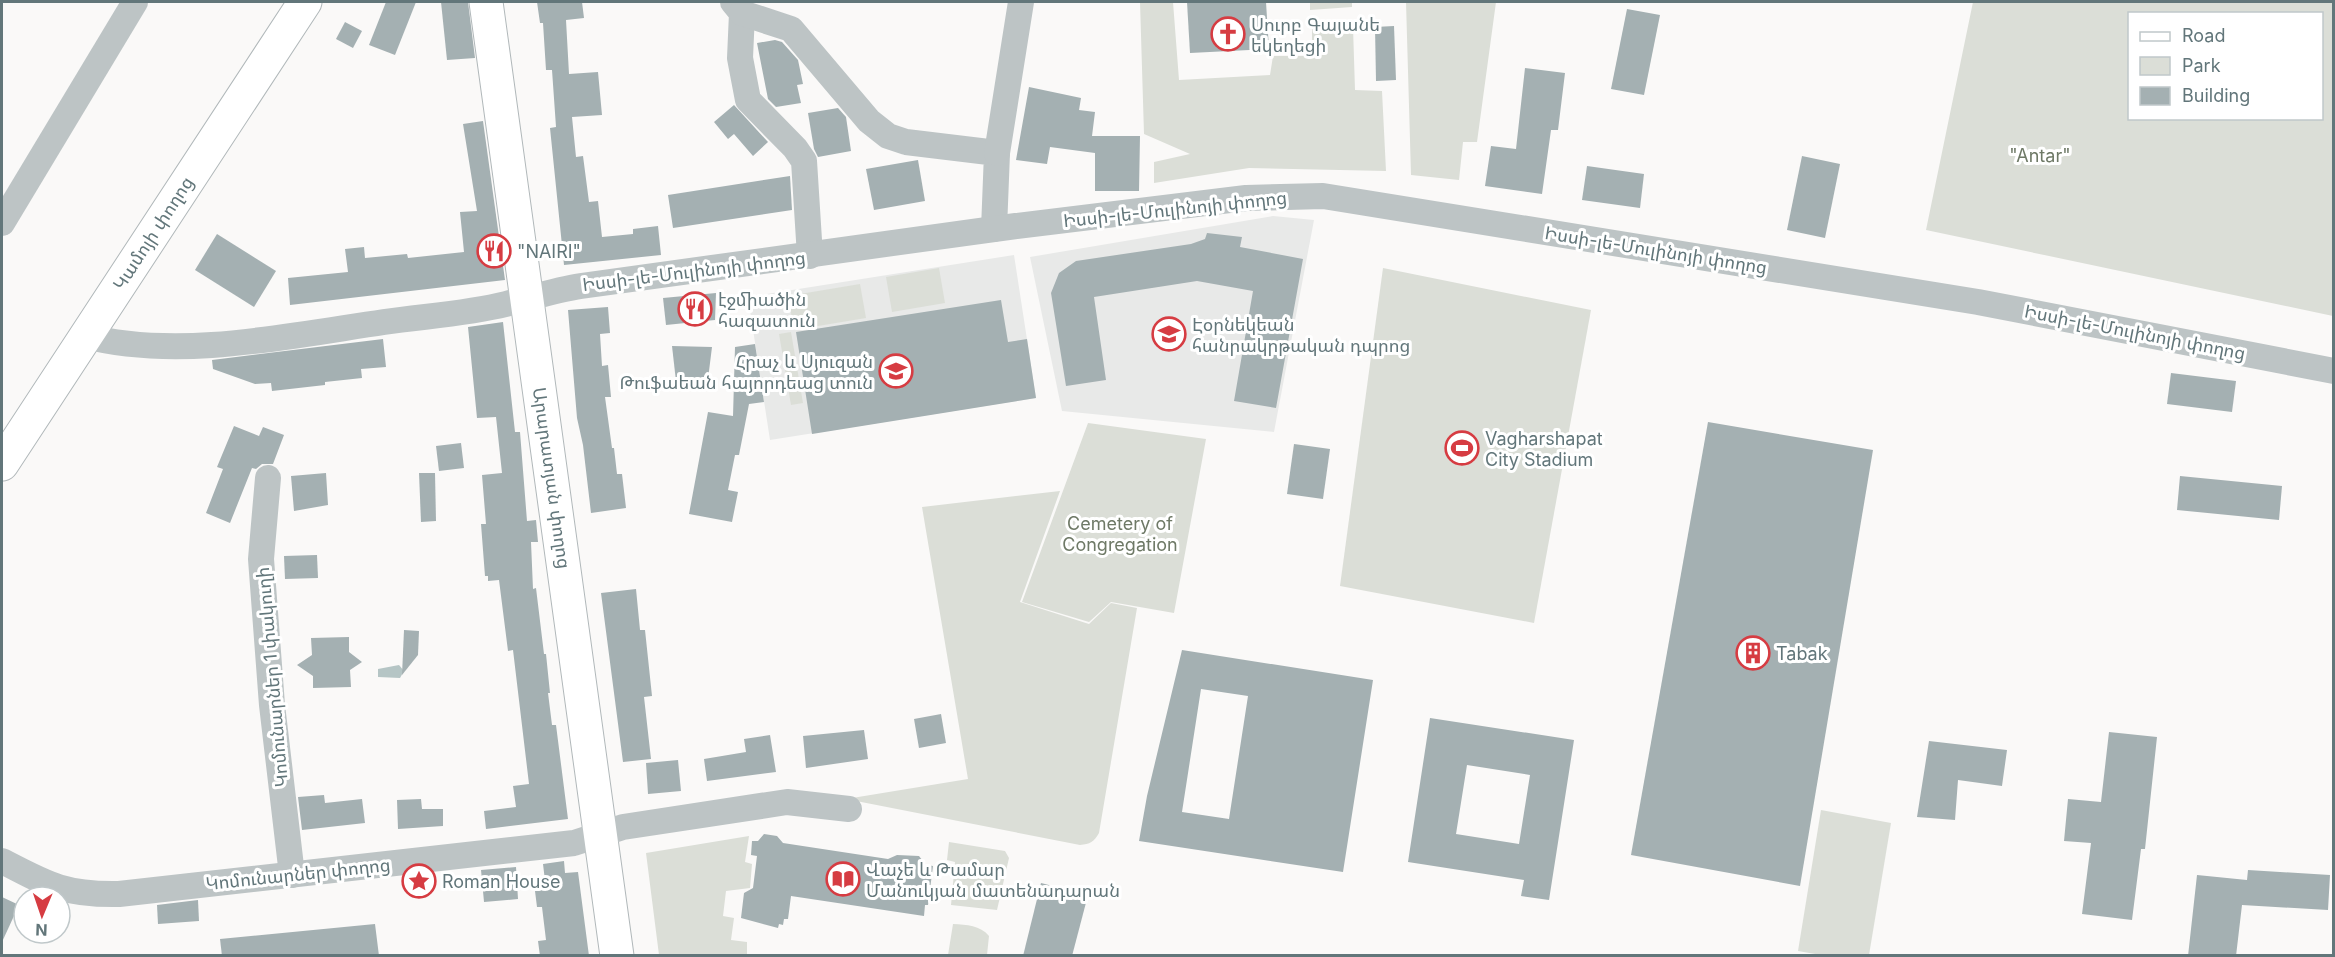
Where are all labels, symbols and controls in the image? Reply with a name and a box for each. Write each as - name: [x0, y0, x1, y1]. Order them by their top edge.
- legend: [2128, 12, 2323, 120]
- place label: Սուրբ Գայանե եկեղեցի: [1251, 14, 1380, 56]
- church icon: Սուրբ Գայանե եկեղեցի: [1210, 16, 1246, 52]
- text: Road: [2182, 25, 2225, 46]
- text: Park: [2182, 55, 2221, 76]
- text: Building: [2182, 85, 2250, 106]
- park label: "Antar": [2009, 145, 2071, 166]
- street label: Կամոյի փողոց: [109, 172, 197, 294]
- street label: Իսսի-լե-Մուլինոյի փողոց: [1062, 187, 1288, 231]
- street label: Իսսի-լե-Մուլինոյի փողոց: [1543, 222, 1769, 278]
- restaurant icon: "NAIRI": [476, 233, 512, 269]
- place label: "NAIRI": [517, 241, 581, 262]
- street label: Իսսի-լե-Մուլինոյի փողոց: [581, 247, 807, 295]
- place label: էջմիածին հազատուն: [718, 289, 816, 331]
- restaurant icon: էջմիածին հազատուն: [677, 291, 713, 327]
- street label: Իսսի-լե-Մուլինոյի փողոց: [2023, 300, 2247, 364]
- place label: Էօրնեկեան հանրակրթական դպրոց: [1192, 314, 1410, 356]
- school or university icon: Էօրնեկեան հանրակրթական դպրոց: [1151, 316, 1187, 352]
- place label: Հրաչ և Սյուզան Թուֆաեան հայորդեաց տուն: [619, 351, 873, 393]
- school or university icon: Հրաչ և Սյուզան Թուֆաեան հայորդեաց տուն: [878, 353, 914, 389]
- street label: Արարատյան փողոց: [529, 386, 575, 570]
- place label: Vagharshapat City Stadium: [1485, 428, 1603, 470]
- sports icon: Vagharshapat City Stadium: [1444, 430, 1480, 466]
- park label: Cemetery of Congregation: [1062, 513, 1178, 555]
- street label: Կոմունարներ 1 փակուղի: [252, 566, 292, 788]
- building icon: Tabak: [1735, 635, 1771, 671]
- place label: Tabak: [1776, 643, 1828, 664]
- street label: Կոմունարներ փողոց: [205, 854, 391, 894]
- place label: Վաչե և Թամար Մանուկյան մատենադարան: [866, 859, 1120, 901]
- library icon: Վաչե և Թամար Մանուկյան մատենադարան: [825, 861, 861, 897]
- place icon: Roman House: [401, 863, 437, 899]
- place label: Roman House: [442, 871, 561, 892]
- north arrow: [12, 885, 72, 945]
- text: N: [35, 920, 48, 940]

